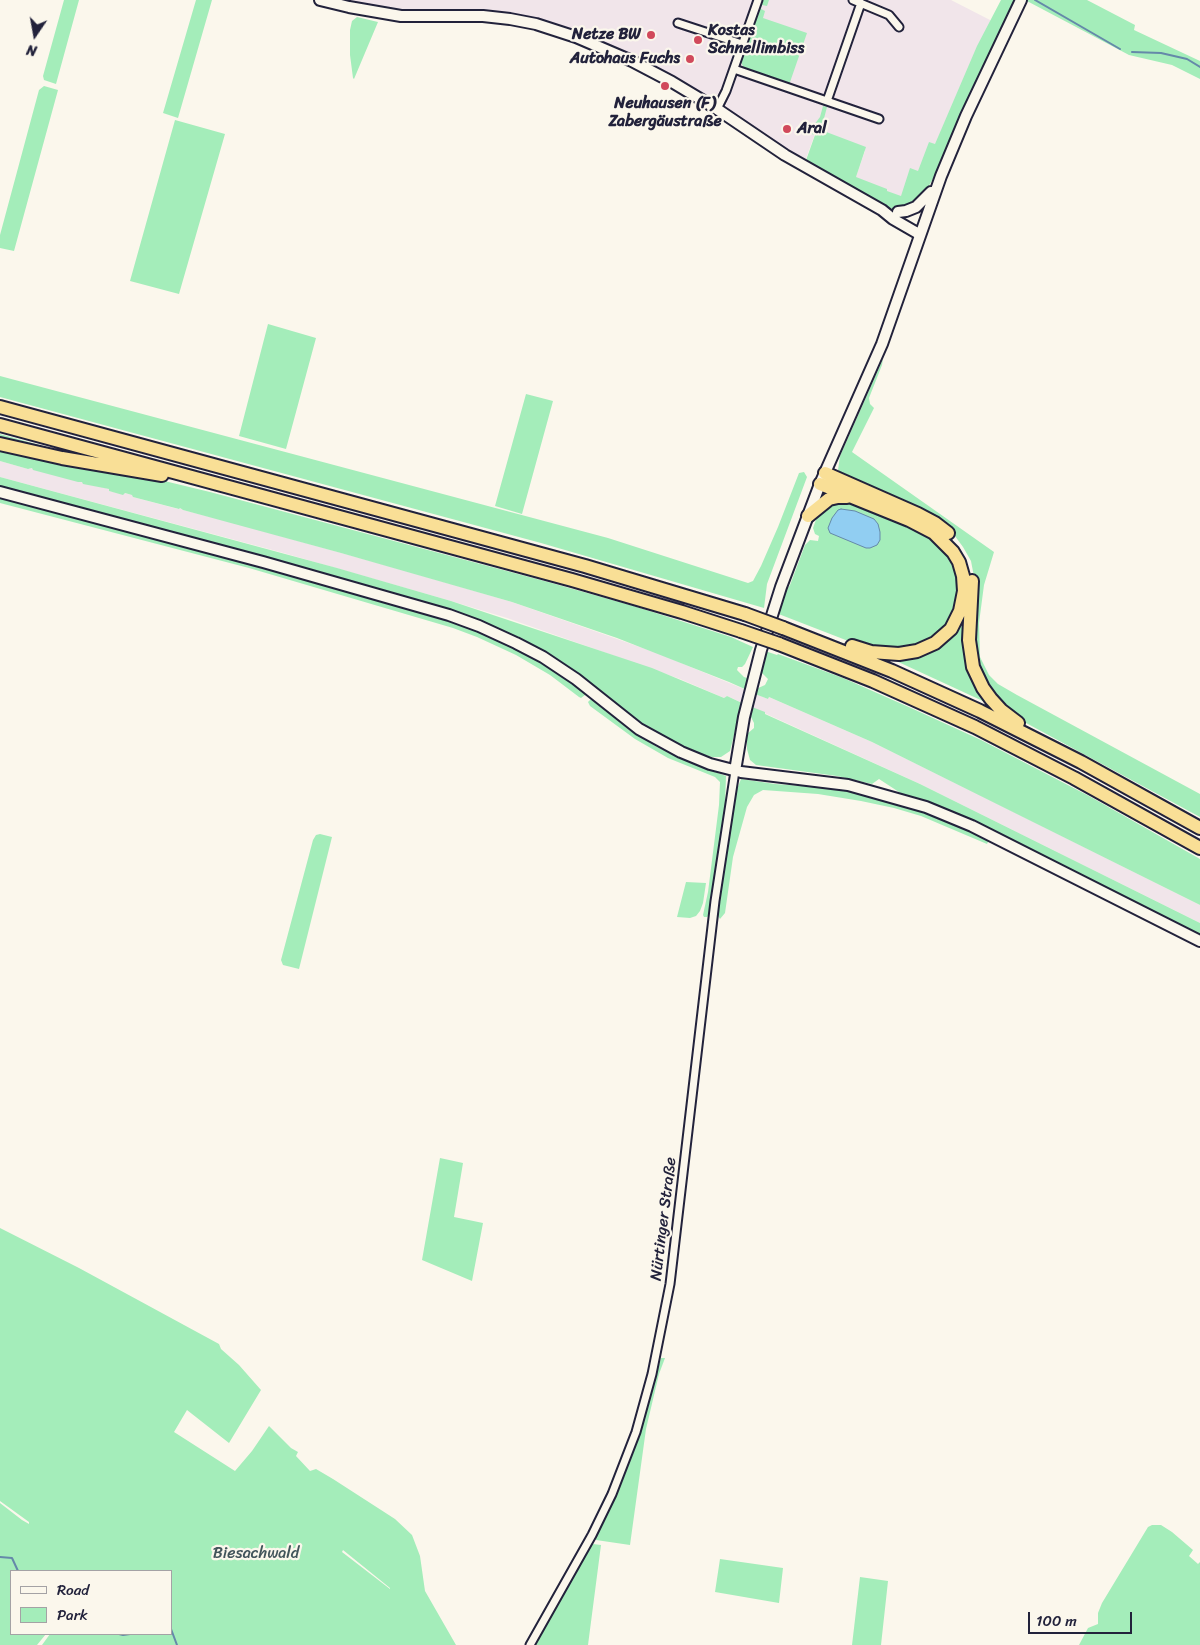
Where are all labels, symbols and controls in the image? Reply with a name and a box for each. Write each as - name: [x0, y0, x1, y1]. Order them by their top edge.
- north arrow: [10, 10, 60, 60]
- place label: Kostas Schnellimbiss: [708, 21, 804, 59]
- place label: Netze BW: [572, 25, 641, 45]
- marker: Netze BW: [645, 29, 657, 41]
- marker: Kostas Schnellimbiss: [692, 34, 704, 46]
- text: N: [24, 37, 39, 63]
- place label: Autohaus Fuchs: [570, 49, 680, 69]
- marker: Autohaus Fuchs: [684, 53, 696, 65]
- marker: Neuhausen (F) Zabergäustraße: [659, 80, 671, 92]
- place label: Neuhausen (F) Zabergäustraße: [608, 94, 722, 132]
- place label: Aral: [797, 119, 827, 139]
- marker: Aral: [781, 123, 793, 135]
- street label: Nürtinger Straße: [647, 1156, 681, 1282]
- park label: Biesachwald: [213, 1544, 299, 1564]
- legend: [10, 1570, 172, 1635]
- text: Road: [57, 1577, 89, 1603]
- text: Park: [57, 1602, 88, 1628]
- scale bar: [1030, 1602, 1134, 1634]
- text: 100 m: [1036, 1608, 1077, 1634]

